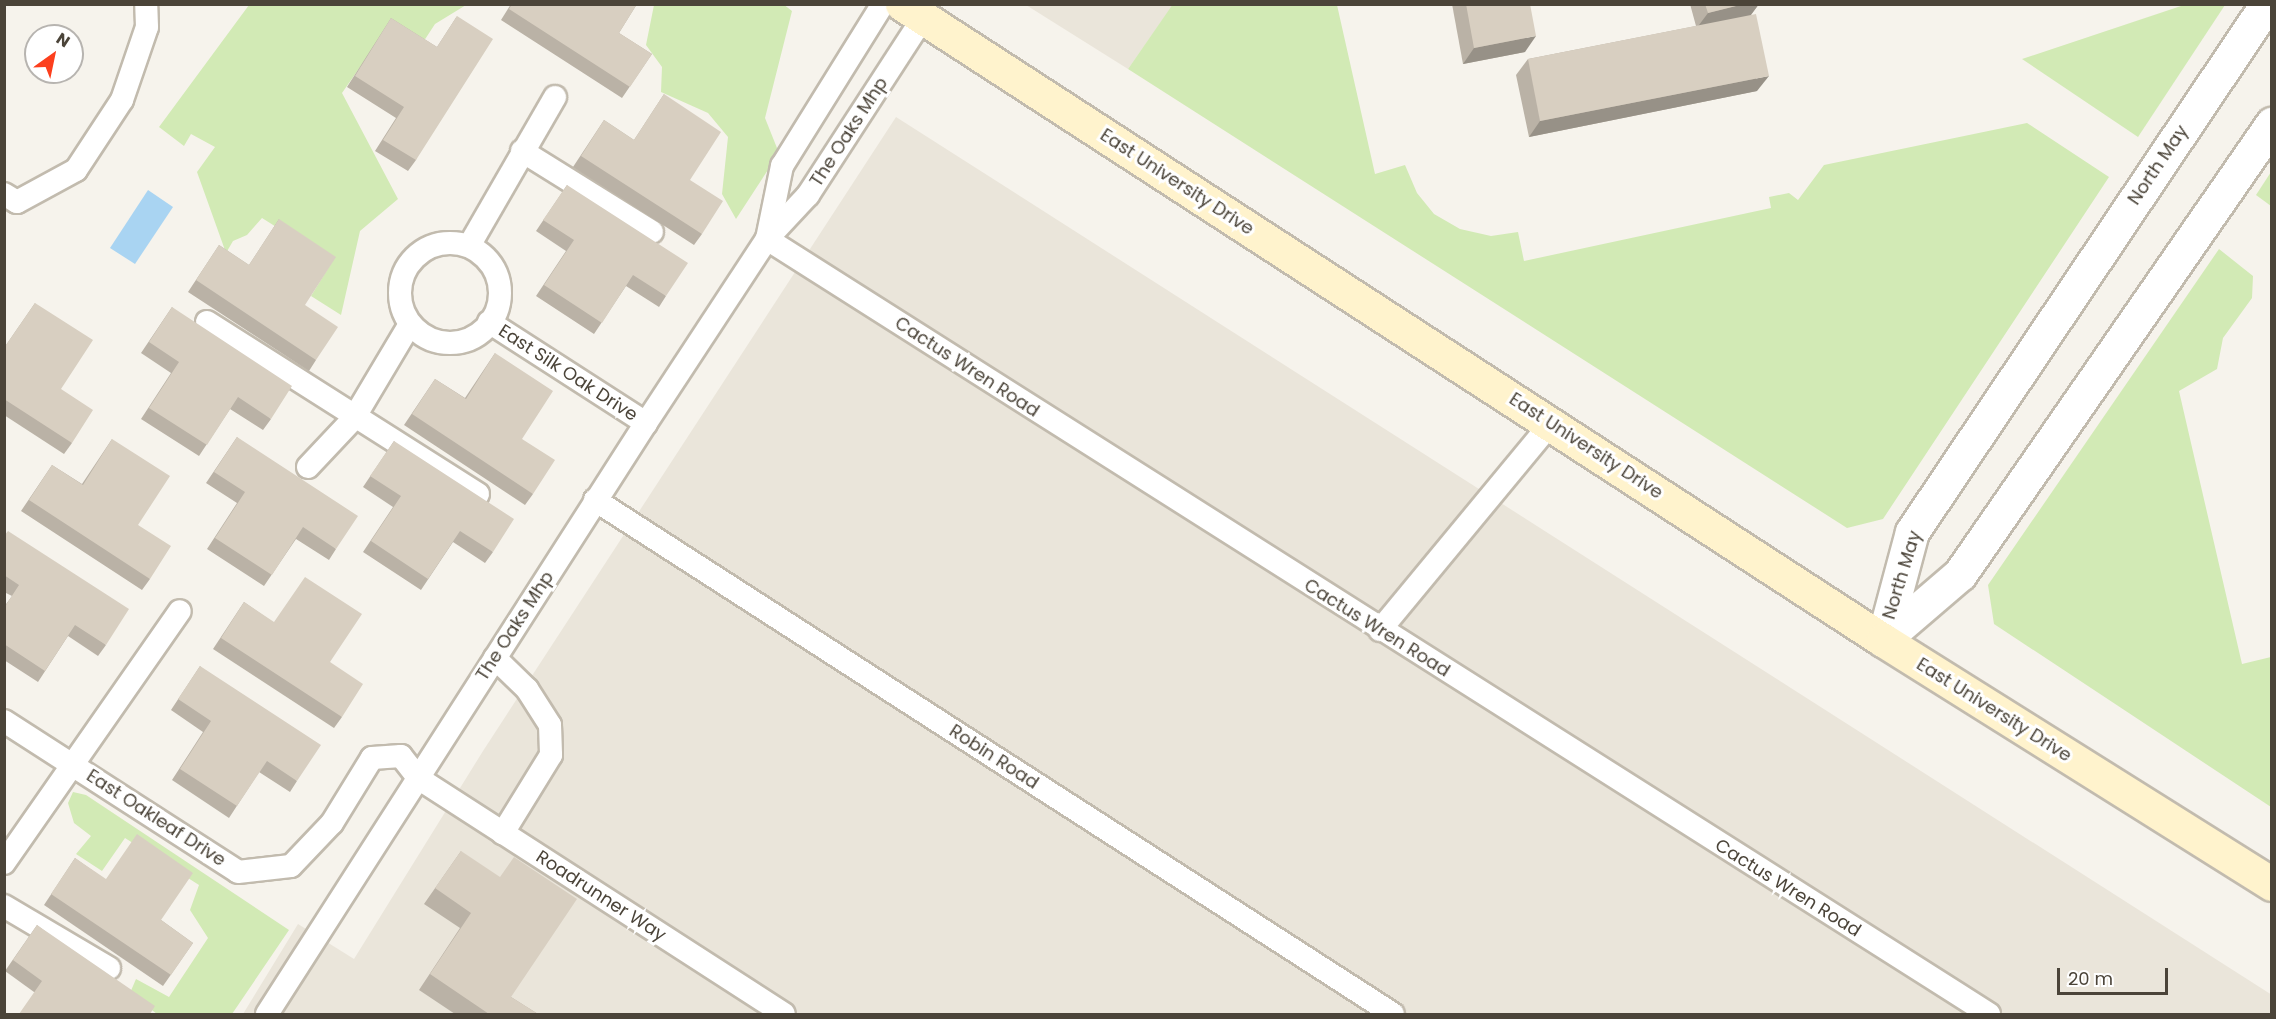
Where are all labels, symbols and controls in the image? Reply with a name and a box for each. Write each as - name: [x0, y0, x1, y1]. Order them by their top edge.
- north arrow: [24, 24, 84, 84]
- text: N: [52, 27, 74, 53]
- street label: The Oaks Mhp: [806, 73, 892, 191]
- street label: North May: [2123, 121, 2193, 209]
- street label: East University Drive: [1096, 124, 1258, 240]
- street label: Cactus Wren Road: [891, 312, 1043, 422]
- street label: East Silk Oak Drive: [495, 320, 641, 426]
- street label: East University Drive: [1505, 388, 1667, 504]
- street label: North May: [1878, 528, 1926, 622]
- street label: The Oaks Mhp: [472, 567, 558, 685]
- street label: Cactus Wren Road: [1300, 574, 1454, 682]
- street label: East University Drive: [1913, 654, 2075, 766]
- street label: Robin Road: [945, 720, 1043, 794]
- street label: East Oakleaf Drive: [82, 765, 230, 871]
- street label: Cactus Wren Road: [1711, 834, 1865, 942]
- street label: Roadrunner Way: [532, 846, 670, 946]
- scale bar: [2060, 956, 2171, 994]
- text: 20 m: [2068, 966, 2113, 991]

